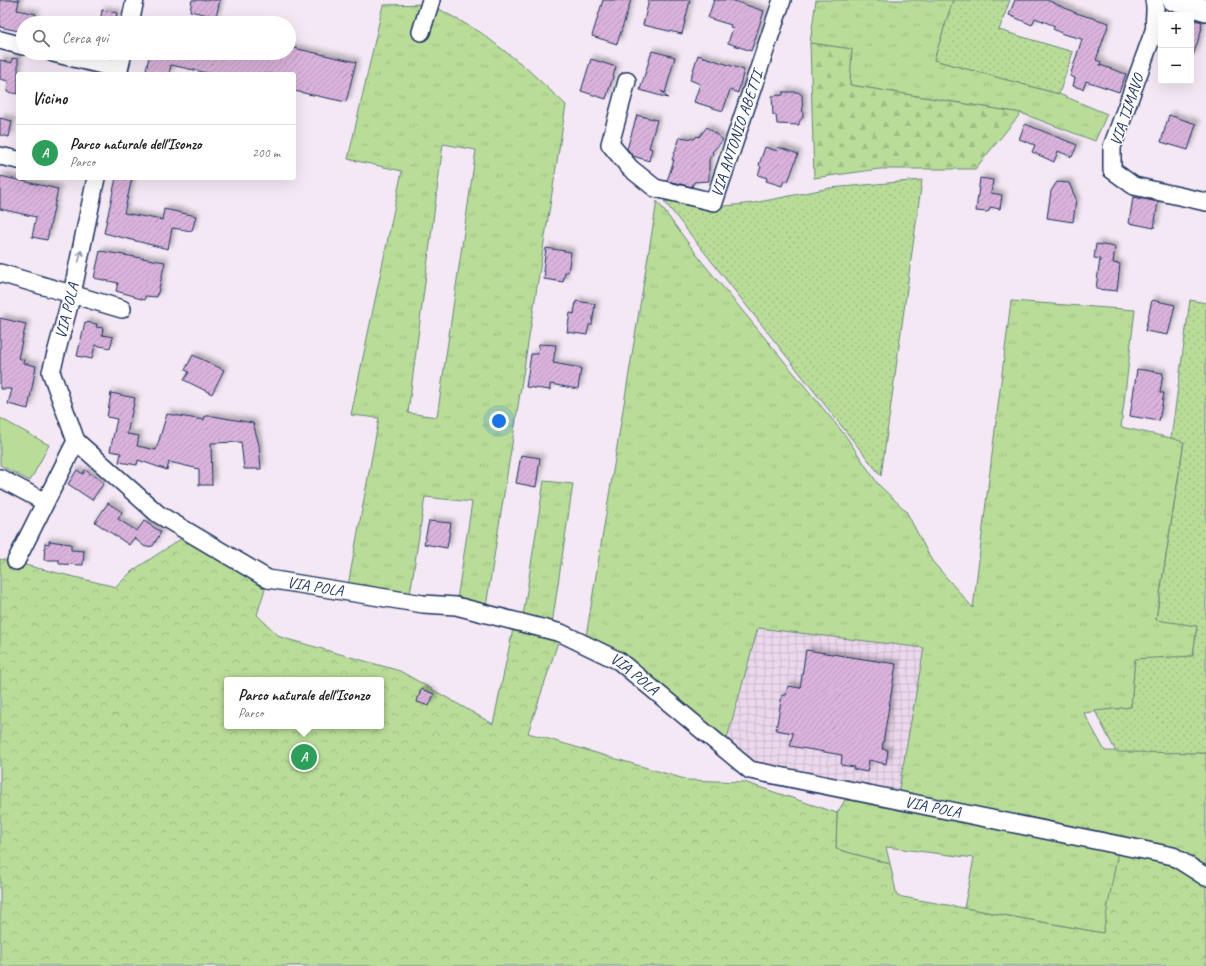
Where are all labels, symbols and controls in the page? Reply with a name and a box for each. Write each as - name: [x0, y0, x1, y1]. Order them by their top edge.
- map controls: [1158, 12, 1194, 84]
- button: +: [1158, 12, 1194, 48]
- search box: [16, 16, 296, 60]
- icon: search: [30, 27, 52, 49]
- text: Cerca qui: [62, 29, 108, 48]
- button: −: [1158, 48, 1194, 84]
- street label: VIA ANTONIO ABETTI: [706, 65, 769, 200]
- street label: VIA TIMAVO: [1105, 70, 1149, 148]
- text: Vicino: [32, 88, 67, 109]
- text: Parco naturale dell'Isonzo: [70, 135, 201, 154]
- text: A: [42, 145, 48, 161]
- text: 200 m: [252, 145, 280, 161]
- text: Parco: [70, 154, 95, 170]
- one-way arrow: [77, 250, 85, 263]
- street label: VIA POLA: [50, 280, 84, 341]
- your location: [489, 411, 509, 431]
- street label: VIA POLA: [286, 572, 346, 601]
- street label: VIA POLA: [607, 648, 663, 700]
- popup: [224, 677, 384, 729]
- text: Parco naturale dell'Isonzo: [238, 686, 370, 705]
- text: Parco: [238, 705, 263, 721]
- pin: A: [291, 742, 317, 772]
- street label: VIA POLA: [903, 792, 963, 823]

